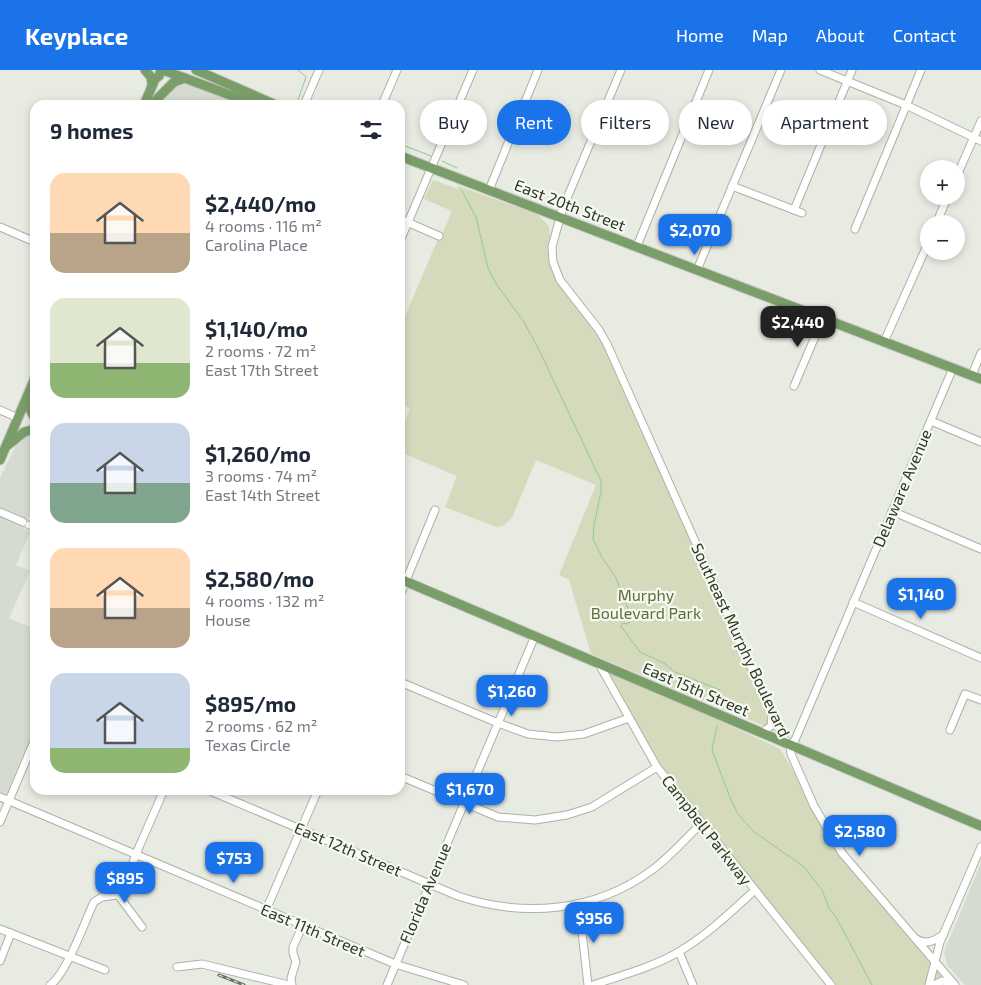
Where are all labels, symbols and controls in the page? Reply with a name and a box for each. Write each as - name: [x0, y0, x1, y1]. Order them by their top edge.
- text: Keyplace: [25, 21, 128, 50]
- text: Home: [676, 24, 724, 46]
- text: Map: [752, 24, 788, 46]
- text: About: [816, 24, 865, 46]
- text: Contact: [893, 24, 956, 46]
- chip: Buy: [420, 100, 487, 145]
- chip: Rent: [497, 100, 571, 145]
- chip: Filters: [581, 100, 669, 145]
- chip: New: [679, 100, 752, 145]
- chip: Apartment: [762, 100, 887, 145]
- icon: filters: [357, 116, 385, 144]
- text: 9 homes: [50, 118, 133, 143]
- map controls: [920, 160, 965, 260]
- button: +: [920, 160, 965, 205]
- street label: East 20th Street: [512, 175, 628, 234]
- text: $2,440/mo: [205, 191, 316, 216]
- icon: home: [90, 193, 150, 253]
- pin: $2,070: [654, 214, 736, 256]
- button: −: [920, 215, 965, 260]
- text: 4 rooms · 116 m²: [205, 216, 322, 235]
- text: $2,070: [669, 220, 721, 239]
- text: Carolina Place: [205, 235, 308, 254]
- pin: $2,440: [757, 306, 839, 348]
- text: $2,440: [772, 312, 824, 331]
- text: $1,140/mo: [205, 316, 308, 341]
- icon: home: [90, 318, 150, 378]
- text: 2 rooms · 72 m²: [205, 341, 316, 360]
- text: East 17th Street: [205, 360, 319, 379]
- street label: Delaware Avenue: [868, 426, 935, 550]
- text: $1,260/mo: [205, 441, 311, 466]
- icon: home: [90, 443, 150, 503]
- text: 3 rooms · 74 m²: [205, 466, 317, 485]
- text: East 14th Street: [205, 485, 320, 504]
- street label: Southeast Murphy Boulevard: [688, 540, 795, 740]
- text: $2,580/mo: [205, 566, 314, 591]
- icon: home: [90, 568, 150, 628]
- pin: $1,140: [880, 578, 962, 620]
- text: $1,140: [898, 584, 944, 603]
- park label: Murphy Boulevard Park: [591, 585, 701, 622]
- text: 4 rooms · 132 m²: [205, 591, 324, 610]
- text: House: [205, 610, 251, 629]
- street label: East 15th Street: [640, 658, 752, 720]
- pin: $1,260: [471, 674, 553, 717]
- text: $1,260: [488, 681, 536, 700]
- text: $895/mo: [205, 691, 296, 716]
- icon: home: [90, 693, 150, 753]
- text: 2 rooms · 62 m²: [205, 716, 317, 735]
- text: Texas Circle: [205, 735, 291, 754]
- street label: Campbell Parkway: [658, 771, 757, 889]
- pin: $1,670: [429, 772, 511, 815]
- text: $1,670: [446, 779, 494, 798]
- pin: $2,580: [819, 814, 901, 857]
- street label: East 12th Street: [292, 817, 405, 880]
- text: $2,580: [834, 821, 886, 840]
- street label: Florida Avenue: [395, 840, 454, 946]
- pin: $753: [204, 842, 264, 884]
- text: $753: [216, 848, 252, 867]
- pin: $895: [95, 862, 155, 904]
- text: $895: [106, 868, 144, 887]
- street label: East 11th Street: [258, 899, 368, 960]
- pin: $956: [564, 902, 624, 944]
- text: $956: [576, 908, 613, 927]

